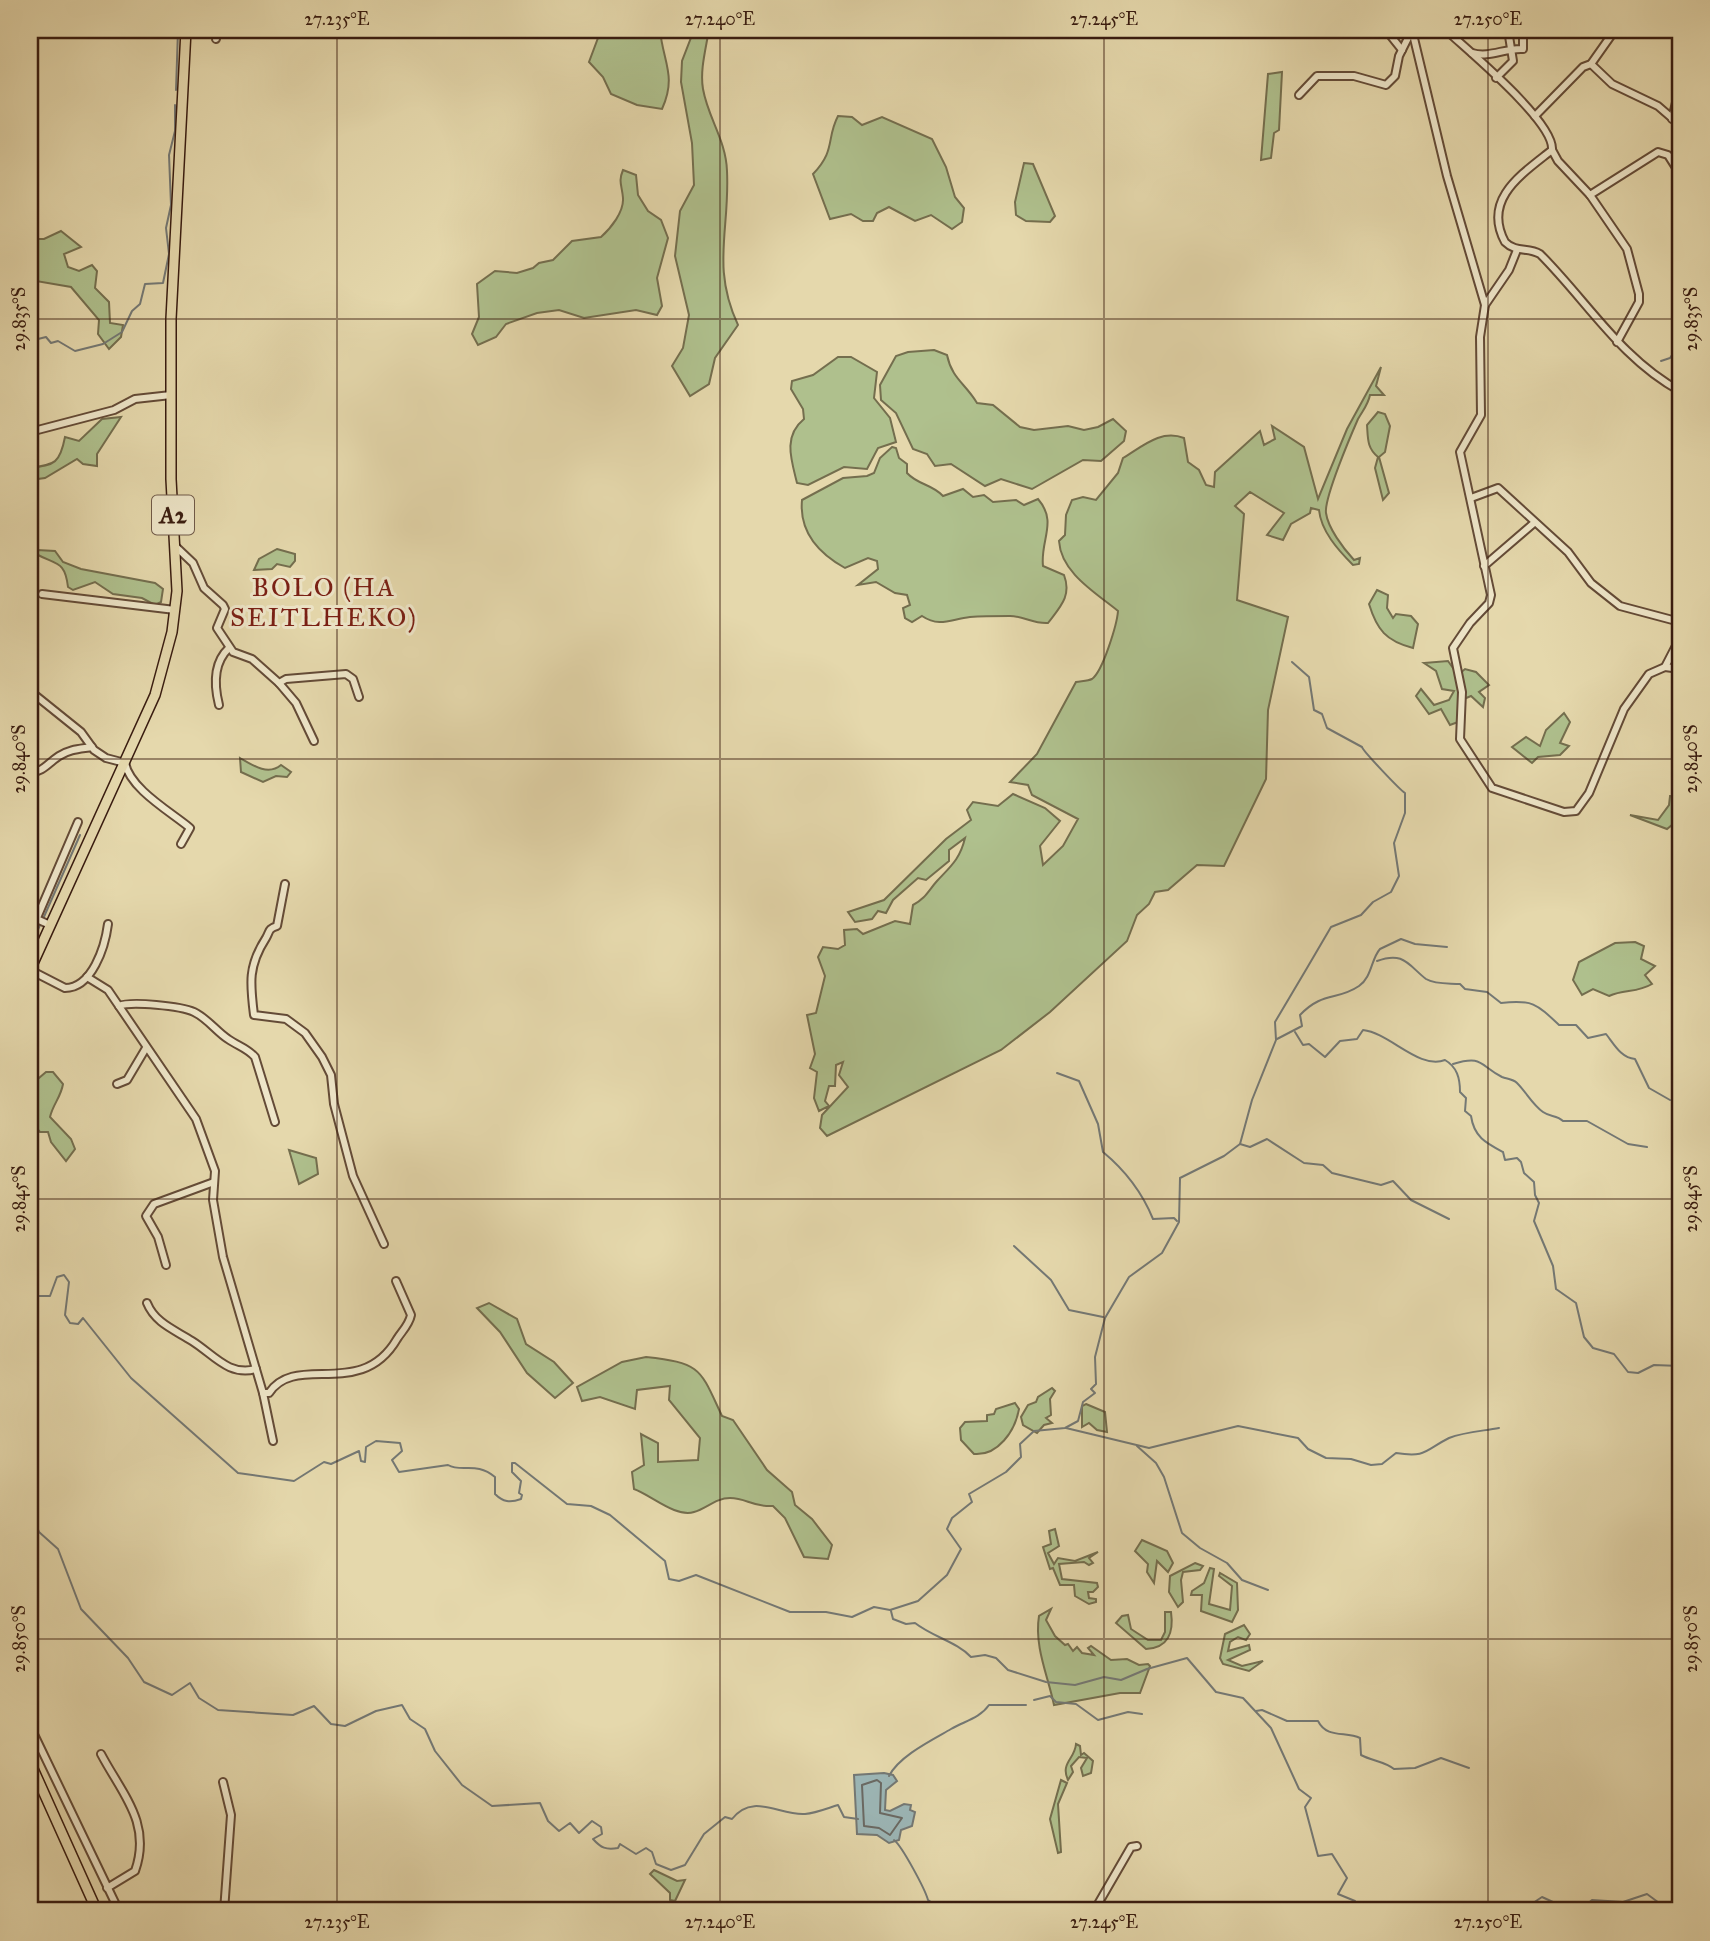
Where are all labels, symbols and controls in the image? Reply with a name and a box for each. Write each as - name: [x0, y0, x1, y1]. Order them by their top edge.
- text: 27.235°E: [304, 8, 370, 30]
- text: 27.240°E: [685, 8, 755, 30]
- text: 27.245°E: [1070, 8, 1138, 30]
- text: 27.250°E: [1454, 8, 1522, 30]
- text: 29.835°S: [8, 287, 30, 351]
- text: 29.835°S: [1680, 287, 1702, 351]
- road number: A2: [152, 495, 194, 534]
- district label: BOLO (HA SEITLHEKO): [230, 571, 418, 633]
- text: 29.840°S: [8, 724, 30, 794]
- text: 29.840°S: [1680, 724, 1702, 794]
- text: 29.845°S: [8, 1165, 30, 1233]
- text: 29.845°S: [1680, 1165, 1702, 1233]
- text: 29.850°S: [8, 1605, 30, 1673]
- text: 29.850°S: [1680, 1605, 1702, 1673]
- text: 27.235°E: [304, 1911, 370, 1933]
- text: 27.240°E: [685, 1911, 755, 1933]
- text: 27.245°E: [1070, 1911, 1138, 1933]
- text: 27.250°E: [1454, 1911, 1522, 1933]

